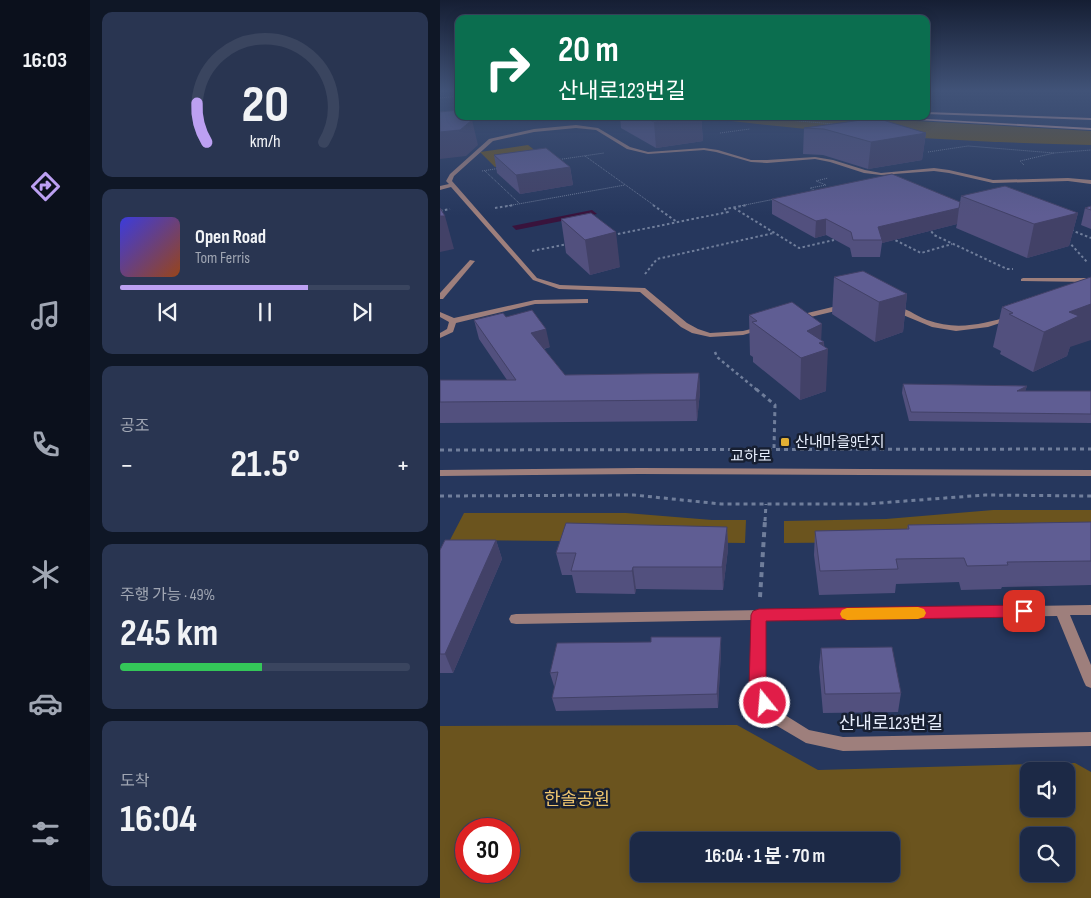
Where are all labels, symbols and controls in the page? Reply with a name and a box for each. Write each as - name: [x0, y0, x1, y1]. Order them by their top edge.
- text: 20 m: [558, 29, 619, 72]
- icon: right: [475, 35, 540, 100]
- text: 16:03: [23, 47, 67, 74]
- text: 20: [241, 74, 289, 137]
- text: 산내로123번길: [558, 78, 685, 105]
- text: km/h: [250, 131, 280, 152]
- icon: directions: [28, 169, 63, 204]
- text: Open Road: [195, 226, 266, 249]
- text: Tom Ferris: [195, 249, 250, 268]
- icon: music: [28, 298, 63, 333]
- icon: previous: [154, 298, 182, 326]
- icon: pause: [251, 298, 279, 326]
- icon: next: [348, 298, 376, 326]
- text: 공조: [120, 417, 149, 436]
- icon: phone: [28, 427, 63, 462]
- place label: 산내마을9단지: [795, 433, 884, 452]
- marker: 산내마을9단지: [779, 436, 791, 448]
- text: 21.5°: [230, 442, 300, 487]
- street label: 교하로: [730, 447, 772, 466]
- text: −: [120, 449, 134, 482]
- text: +: [396, 449, 410, 482]
- icon: climate: [28, 557, 63, 592]
- text: 주행 가능 · 49%: [120, 586, 215, 605]
- pin: [1003, 590, 1045, 632]
- icon: arrive: [1010, 597, 1038, 625]
- text: 245 km: [120, 611, 218, 656]
- position arrow: [738, 676, 790, 728]
- icon: car: [28, 686, 63, 721]
- street label: 산내로123번길: [839, 713, 943, 734]
- map controls: [1020, 762, 1075, 882]
- button: sound: [1020, 762, 1075, 817]
- text: 도착: [120, 772, 149, 791]
- park label: 한솔공원: [544, 789, 610, 810]
- text: 16:04: [120, 797, 197, 842]
- icon: filters: [28, 816, 63, 851]
- speed limit sign: 30: [455, 818, 520, 883]
- button: search: [1020, 827, 1075, 882]
- text: 16:04 · 1 분 · 70 m: [705, 845, 825, 868]

